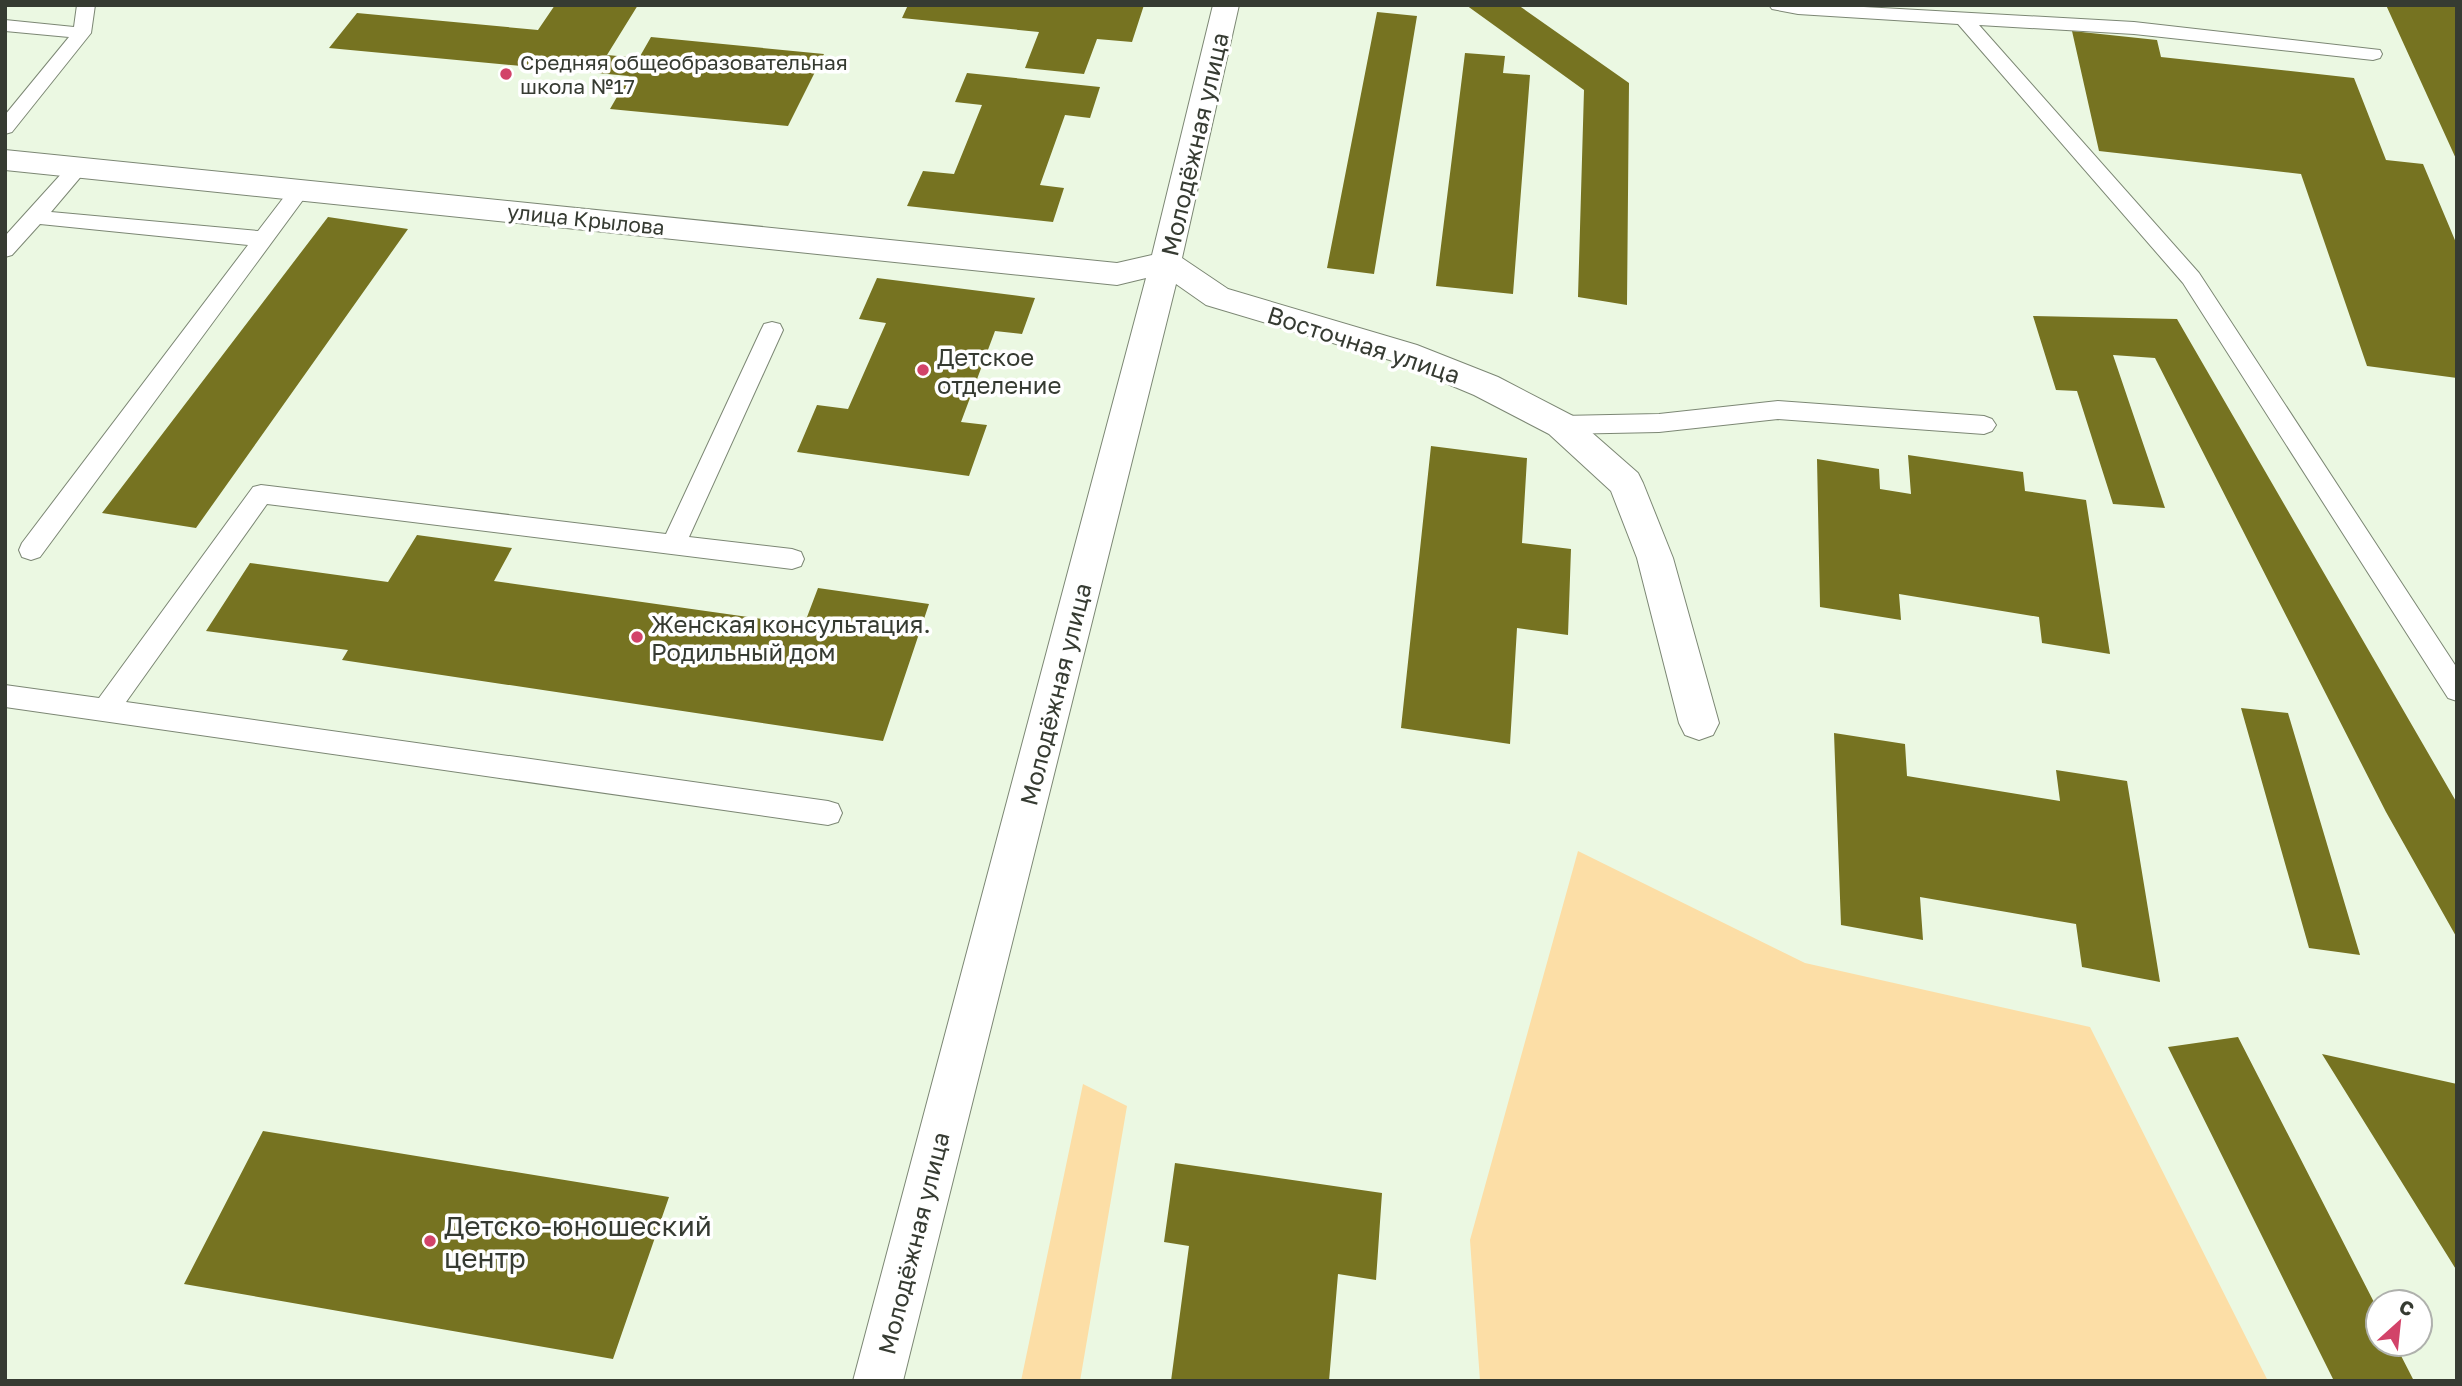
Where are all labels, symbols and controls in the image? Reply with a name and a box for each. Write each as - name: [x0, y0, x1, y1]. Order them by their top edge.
- street label: Молодёжная улица: [1154, 29, 1234, 259]
- place label: Средняя общеобразовательная школа №17: [520, 49, 848, 99]
- marker: Средняя общеобразовательная школа №17: [498, 66, 514, 82]
- street label: улица Крылова: [506, 198, 666, 240]
- street label: Восточная улица: [1264, 299, 1464, 389]
- place label: Детское отделение: [937, 342, 1061, 399]
- marker: Детское отделение: [915, 362, 931, 378]
- street label: Молодёжная улица: [1013, 580, 1097, 808]
- place label: Женская консультация. Родильный дом: [651, 609, 931, 666]
- marker: Женская консультация. Родильный дом: [629, 629, 645, 645]
- street label: Молодёжная улица: [871, 1129, 955, 1357]
- place label: Детско-юношеский центр: [444, 1209, 712, 1274]
- marker: Детско-юношеский центр: [422, 1233, 438, 1249]
- north arrow: [2364, 1288, 2434, 1358]
- text: С: [2396, 1294, 2418, 1321]

